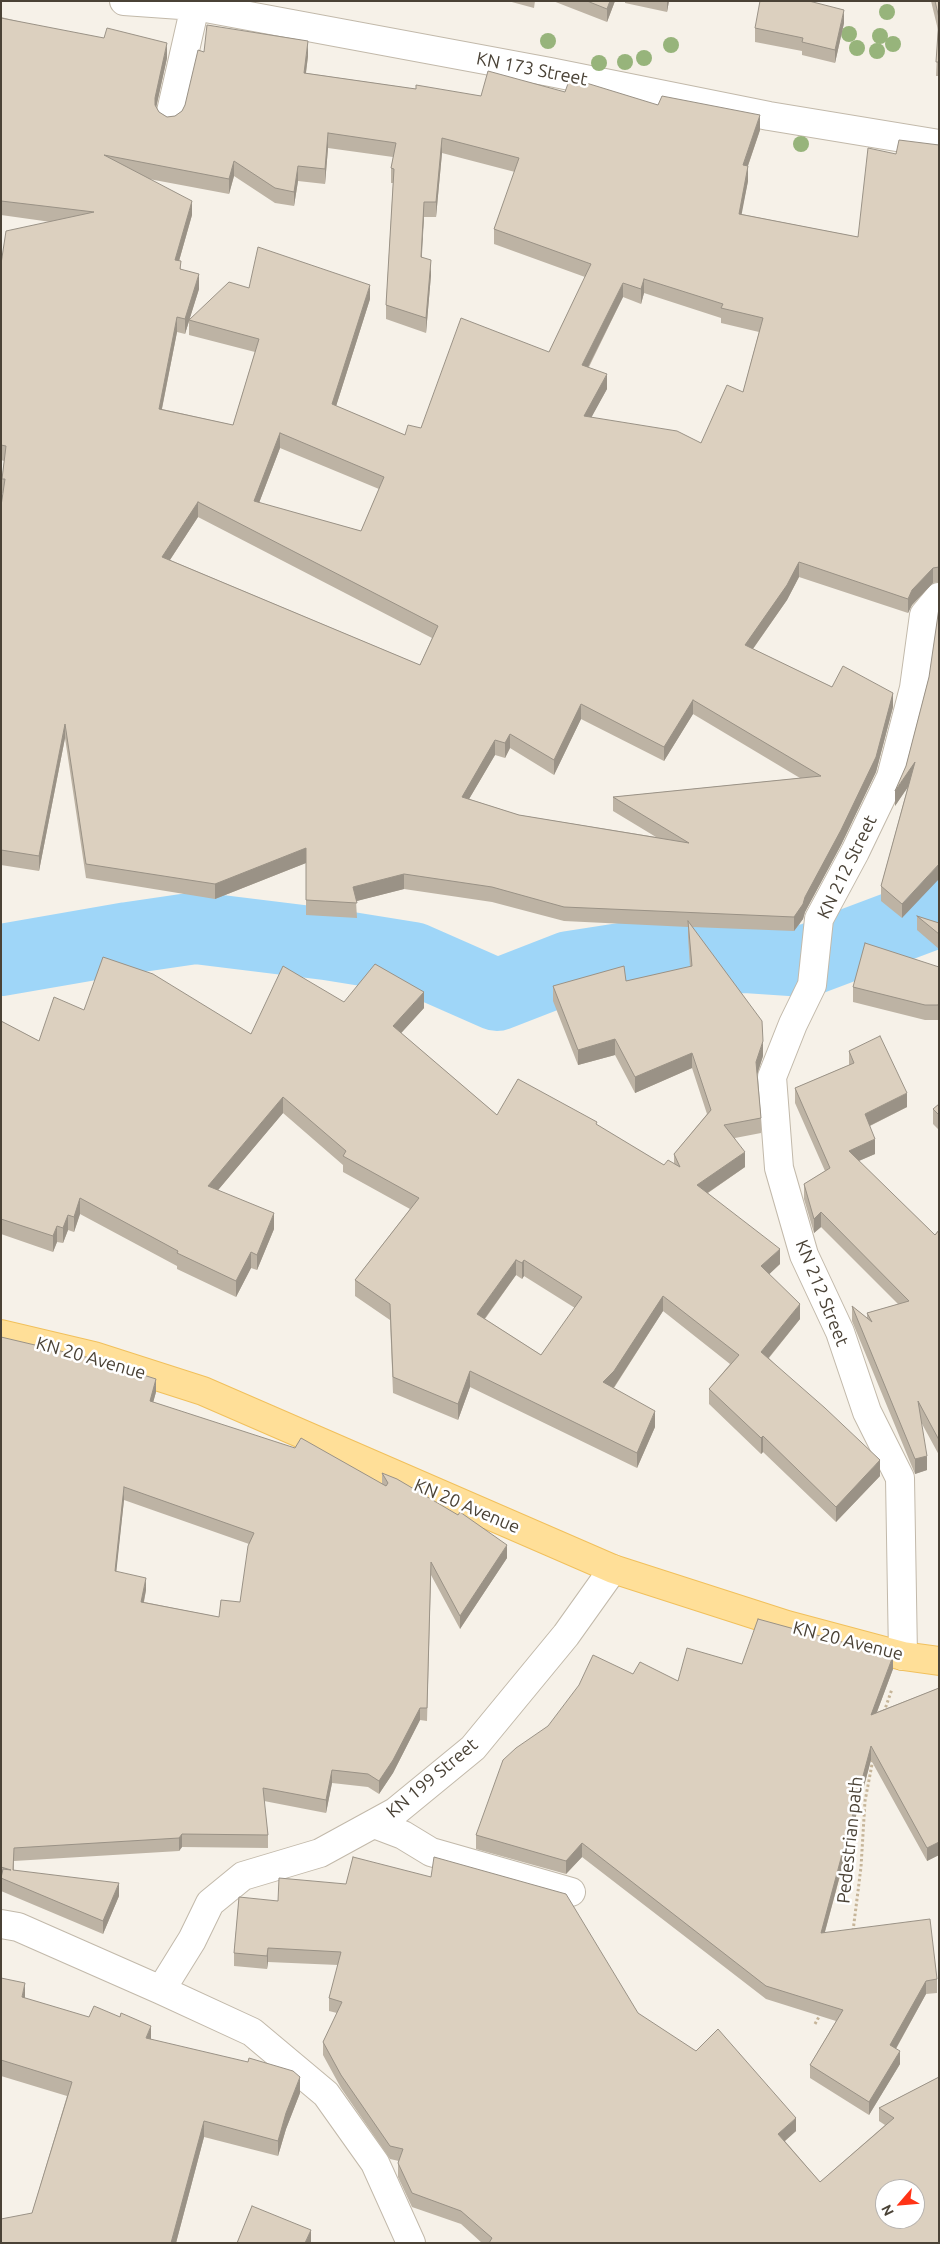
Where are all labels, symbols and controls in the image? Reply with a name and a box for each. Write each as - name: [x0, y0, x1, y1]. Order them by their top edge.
- street label: KN 173 Street: [475, 48, 589, 90]
- street label: KN 212 Street: [813, 812, 881, 922]
- street label: KN 212 Street: [791, 1237, 853, 1349]
- street label: KN 20 Avenue: [34, 1332, 148, 1384]
- street label: KN 20 Avenue: [411, 1474, 523, 1538]
- street label: KN 20 Avenue: [791, 1617, 905, 1665]
- street label: KN 199 Street: [382, 1733, 482, 1823]
- street label: Pedestrian path: [833, 1775, 867, 1905]
- north arrow: [875, 2179, 925, 2229]
- text: N: [878, 2202, 897, 2219]

